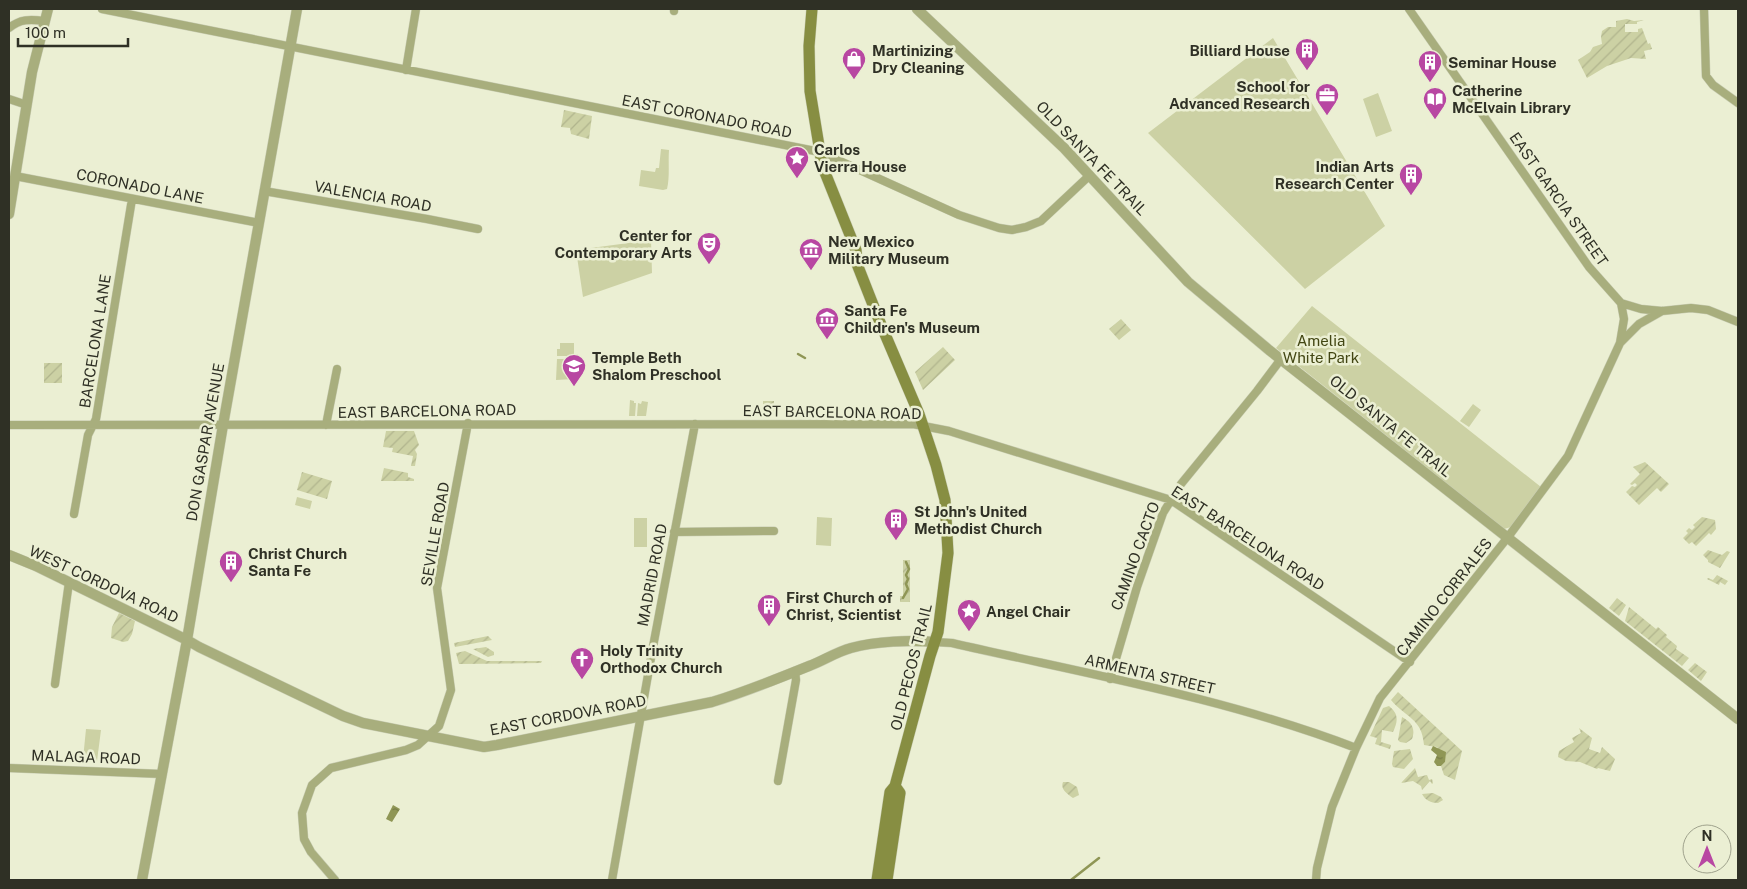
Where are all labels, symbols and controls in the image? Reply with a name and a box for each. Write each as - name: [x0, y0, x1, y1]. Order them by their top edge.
- scale bar: [18, 15, 128, 47]
- text: 100 m: [25, 24, 66, 41]
- building icon: Billiard House: [1294, 37, 1320, 71]
- place label: Martinizing Dry Cleaning: [872, 42, 965, 76]
- place label: Billiard House: [1190, 42, 1290, 59]
- shop icon: Martinizing Dry Cleaning: [841, 46, 867, 80]
- building icon: Seminar House: [1417, 49, 1443, 83]
- place label: Seminar House: [1448, 54, 1557, 71]
- place label: School for Advanced Research: [1169, 78, 1310, 112]
- office icon: School for Advanced Research: [1314, 82, 1340, 116]
- place label: Catherine McElvain Library: [1452, 82, 1572, 116]
- library icon: Catherine McElvain Library: [1422, 86, 1448, 120]
- street label: EAST CORONADO ROAD: [621, 91, 793, 141]
- street label: OLD SANTA FE TRAIL: [1033, 97, 1151, 219]
- street label: EAST GARCIA STREET: [1506, 129, 1612, 269]
- place label: Carlos Vierra House: [814, 141, 907, 175]
- place icon: Carlos Vierra House: [784, 145, 810, 179]
- place label: Indian Arts Research Center: [1275, 158, 1394, 192]
- building icon: Indian Arts Research Center: [1398, 162, 1424, 196]
- street label: CORONADO LANE: [75, 165, 205, 207]
- street label: VALENCIA ROAD: [313, 177, 433, 215]
- place label: Center for Contemporary Arts: [554, 227, 692, 261]
- theatre icon: Center for Contemporary Arts: [696, 231, 722, 265]
- place label: New Mexico Military Museum: [828, 233, 949, 267]
- museum icon: New Mexico Military Museum: [798, 237, 824, 271]
- street label: BARCELONA LANE: [76, 273, 114, 409]
- place label: Santa Fe Children's Museum: [844, 302, 980, 336]
- museum icon: Santa Fe Children's Museum: [814, 306, 840, 340]
- park label: Amelia White Park: [1283, 332, 1359, 366]
- place label: Temple Beth Shalom Preschool: [592, 349, 721, 383]
- school or university icon: Temple Beth Shalom Preschool: [561, 353, 587, 387]
- street label: DON GASPAR AVENUE: [183, 362, 227, 522]
- street label: OLD SANTA FE TRAIL: [1327, 372, 1455, 480]
- street label: EAST BARCELONA ROAD: [337, 401, 517, 421]
- street label: EAST BARCELONA ROAD: [742, 402, 922, 422]
- street label: SEVILLE ROAD: [417, 481, 453, 587]
- street label: EAST BARCELONA ROAD: [1168, 482, 1328, 594]
- street label: CAMINO CACTO: [1107, 499, 1163, 613]
- place label: St John's United Methodist Church: [914, 503, 1042, 537]
- building icon: St John's United Methodist Church: [883, 507, 909, 541]
- street label: MADRID ROAD: [634, 522, 670, 628]
- street label: CAMINO CORRALES: [1393, 535, 1495, 659]
- street label: WEST CORDOVA ROAD: [27, 542, 181, 626]
- place label: Christ Church Santa Fe: [248, 545, 347, 579]
- building icon: Christ Church Santa Fe: [218, 549, 244, 583]
- place label: First Church of Christ, Scientist: [786, 589, 902, 623]
- building icon: First Church of Christ, Scientist: [756, 593, 782, 627]
- place icon: Angel Chair: [956, 598, 982, 632]
- street label: OLD PECOS TRAIL: [887, 602, 935, 732]
- place label: Angel Chair: [986, 603, 1070, 620]
- place label: Holy Trinity Orthodox Church: [600, 642, 722, 676]
- church icon: Holy Trinity Orthodox Church: [569, 646, 595, 680]
- street label: ARMENTA STREET: [1083, 651, 1217, 697]
- street label: EAST CORDOVA ROAD: [488, 692, 648, 738]
- street label: MALAGA ROAD: [31, 747, 141, 767]
- north arrow: [1682, 824, 1732, 874]
- text: N: [1702, 828, 1712, 844]

